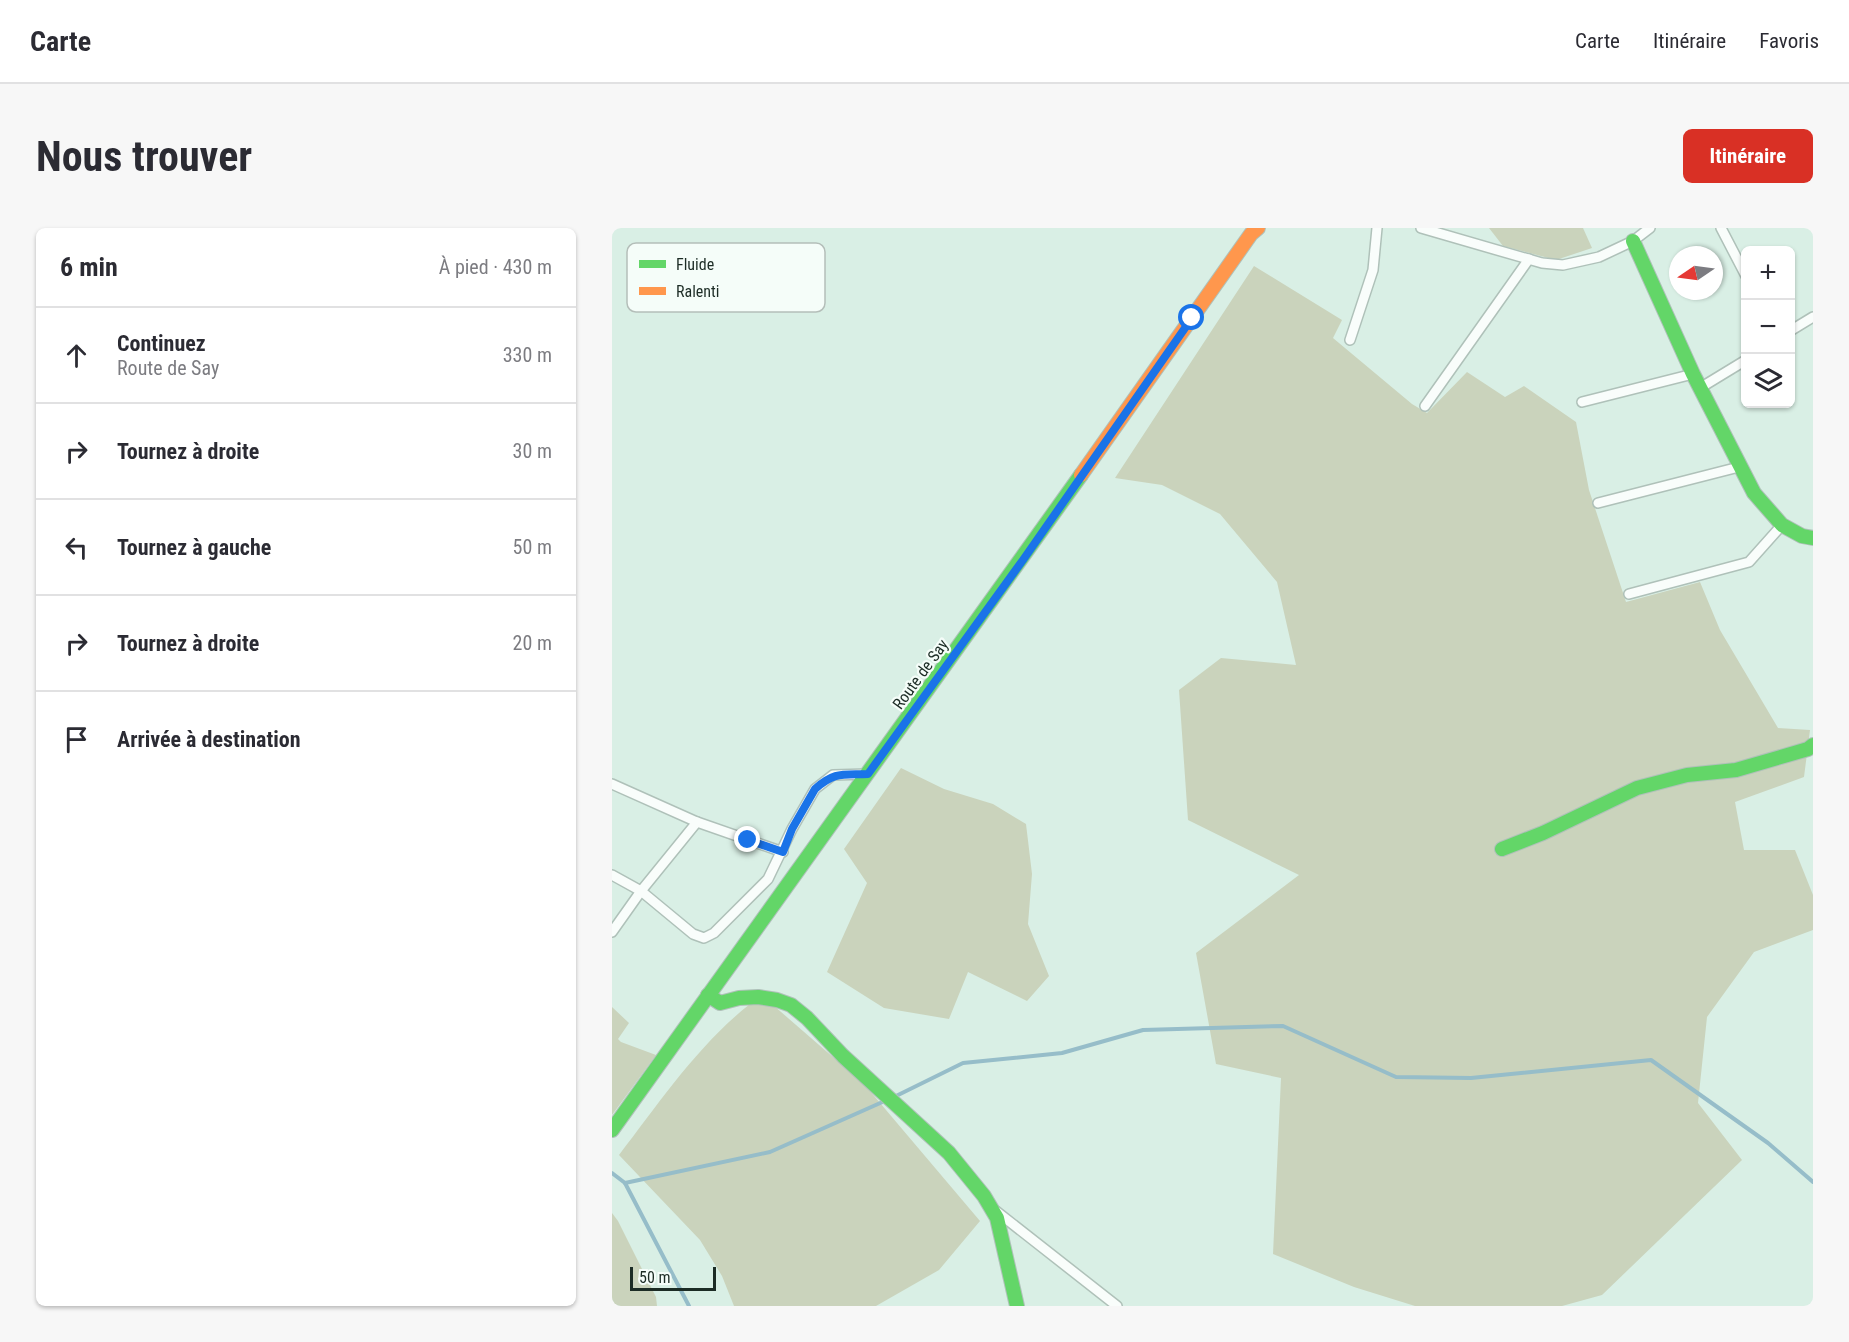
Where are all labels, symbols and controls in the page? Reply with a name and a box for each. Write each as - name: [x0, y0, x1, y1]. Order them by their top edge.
- text: Carte: [30, 25, 91, 58]
- text: Carte: [1575, 29, 1620, 53]
- text: Itinéraire: [1653, 29, 1726, 53]
- text: Favoris: [1759, 29, 1819, 53]
- button: Itinéraire: [1683, 129, 1813, 183]
- text: Nous trouver: [36, 132, 252, 181]
- legend: [627, 243, 825, 312]
- north arrow: [1669, 246, 1723, 300]
- map controls: [1741, 246, 1795, 408]
- button: +: [1741, 246, 1795, 300]
- text: 6 min: [60, 252, 118, 282]
- text: À pied · 430 m: [439, 255, 552, 279]
- text: Fluide: [676, 255, 714, 274]
- text: Ralenti: [676, 282, 719, 301]
- button: −: [1741, 300, 1795, 354]
- route start: [1178, 304, 1204, 330]
- text: Continuez: [117, 331, 206, 356]
- icon: ahead: [60, 339, 93, 372]
- text: 330 m: [503, 343, 552, 367]
- button: layers: [1741, 354, 1795, 408]
- text: Route de Say: [117, 356, 219, 380]
- icon: right: [60, 435, 93, 468]
- text: Tournez à droite: [117, 439, 259, 464]
- text: 30 m: [513, 439, 552, 463]
- icon: left: [60, 531, 93, 564]
- text: Tournez à gauche: [117, 535, 271, 560]
- text: 50 m: [513, 535, 552, 559]
- icon: right: [60, 627, 93, 660]
- text: Tournez à droite: [117, 631, 259, 656]
- text: 20 m: [513, 631, 552, 655]
- street label: Route de Say: [889, 635, 952, 713]
- icon: arrive: [60, 723, 93, 756]
- text: Arrivée à destination: [117, 727, 301, 752]
- route end: [734, 826, 760, 852]
- scale bar: [630, 1264, 716, 1292]
- text: 50 m: [639, 1268, 671, 1287]

